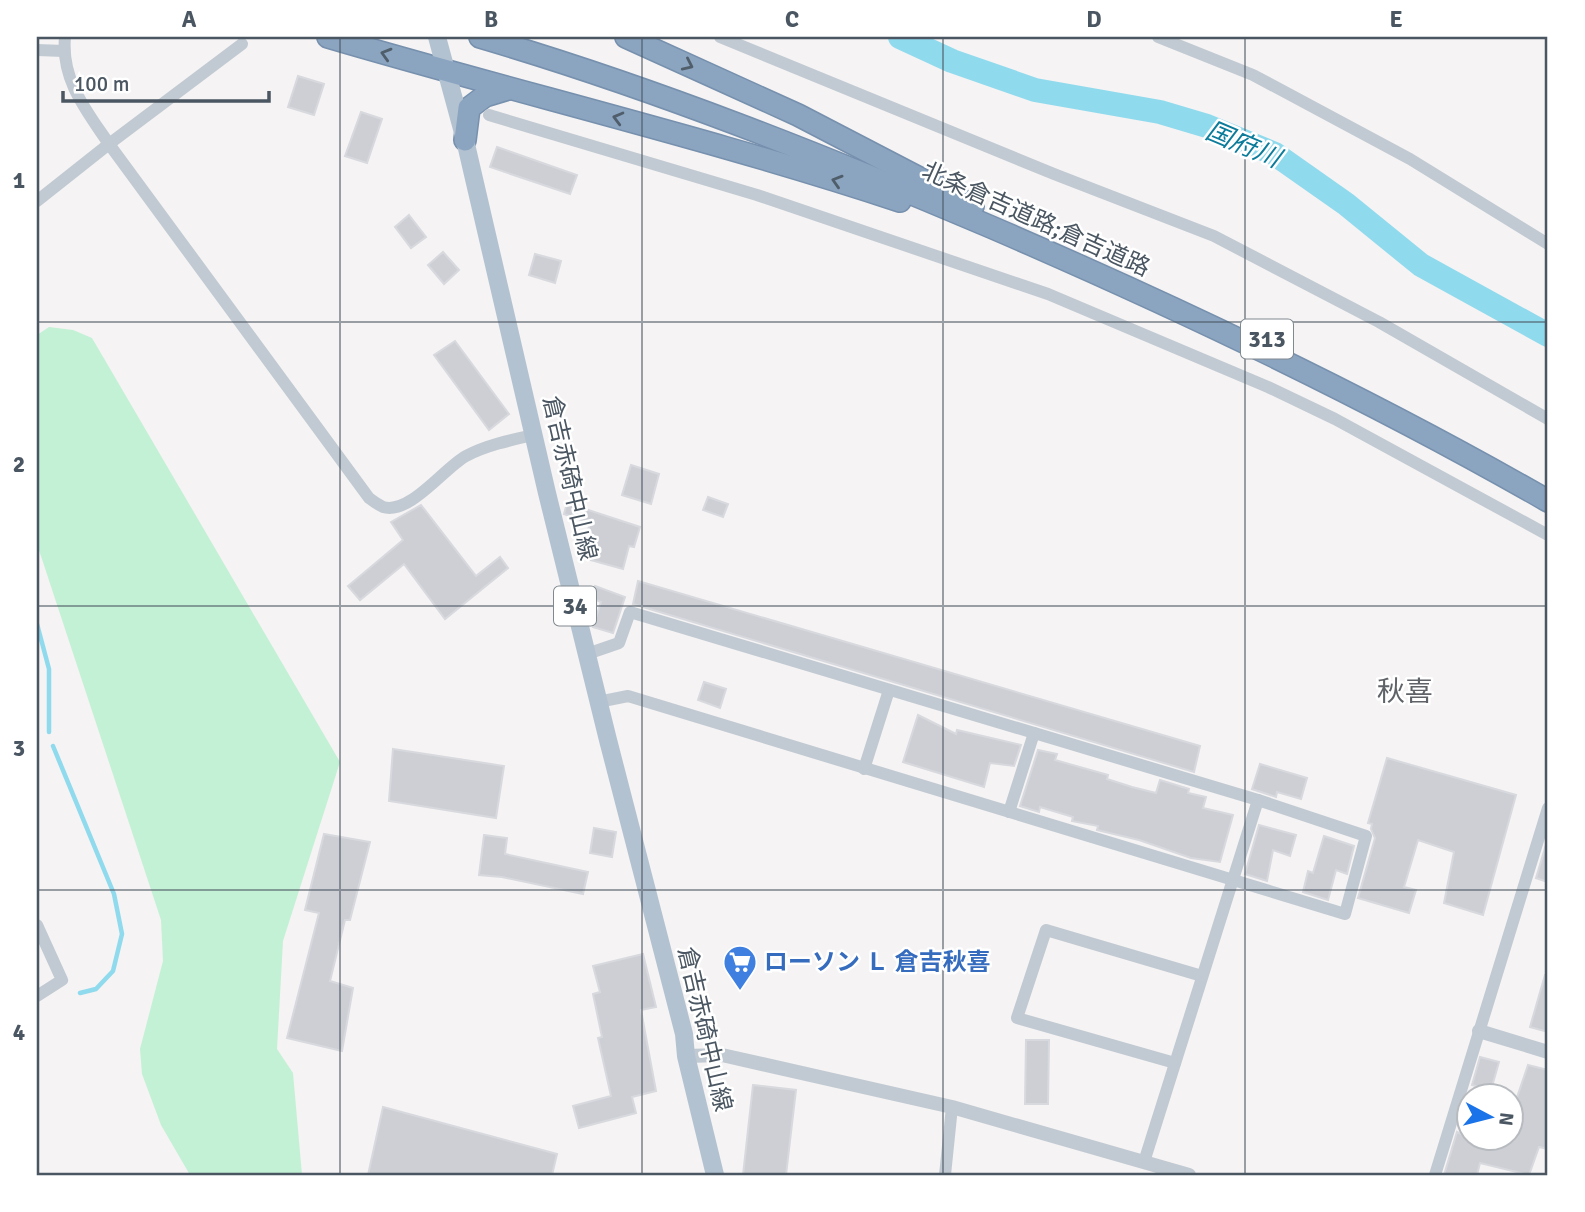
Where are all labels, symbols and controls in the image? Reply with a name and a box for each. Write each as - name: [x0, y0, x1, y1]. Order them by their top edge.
- text: A: [182, 5, 197, 34]
- text: B: [484, 5, 498, 34]
- text: C: [785, 5, 799, 34]
- text: D: [1086, 5, 1102, 34]
- text: E: [1389, 5, 1403, 34]
- one-way arrow: [381, 47, 393, 62]
- one-way arrow: [681, 57, 693, 71]
- scale bar: [63, 60, 270, 104]
- text: 100 m: [74, 71, 129, 97]
- one-way arrow: [612, 112, 624, 126]
- water label: 国府川: [1201, 115, 1288, 176]
- street label: 北条倉吉道路;倉吉道路: [917, 155, 1155, 283]
- text: 1: [13, 166, 25, 195]
- one-way arrow: [831, 174, 843, 189]
- road number: 313: [1241, 320, 1293, 358]
- street label: 倉吉赤碕中山線: [536, 393, 604, 563]
- text: 2: [13, 450, 25, 479]
- road number: 34: [554, 586, 596, 626]
- district label: 秋喜: [1377, 675, 1433, 709]
- text: 3: [13, 734, 25, 763]
- supermarket icon: ローソン Ｌ 倉吉秋喜: [721, 943, 759, 992]
- street label: 倉吉赤碕中山線: [671, 944, 739, 1114]
- place label: ローソン Ｌ 倉吉秋喜: [764, 947, 991, 977]
- text: 4: [13, 1018, 25, 1047]
- north arrow: [1456, 1082, 1526, 1152]
- text: N: [1493, 1111, 1519, 1127]

